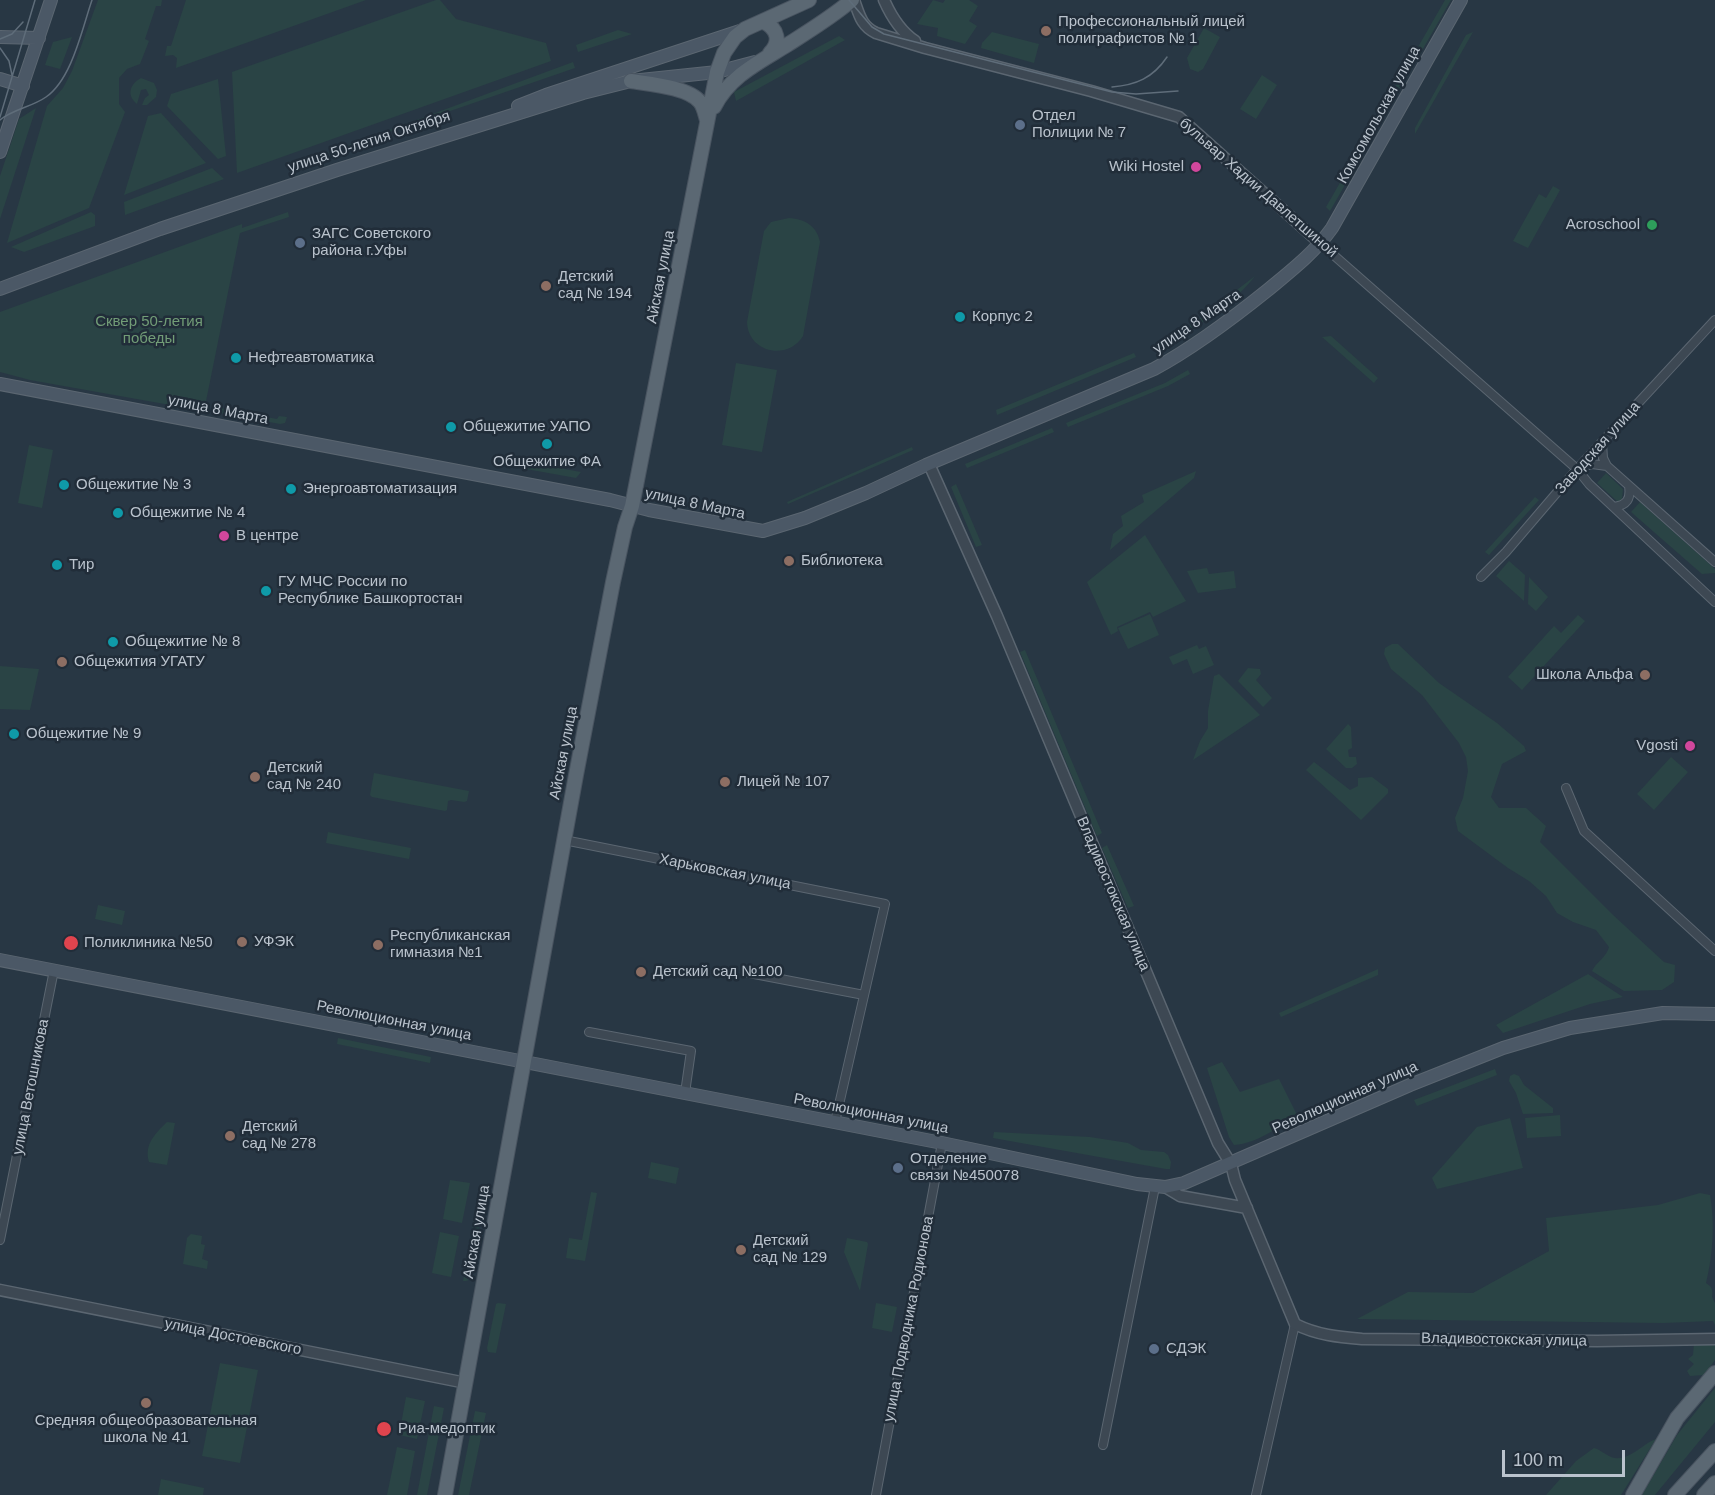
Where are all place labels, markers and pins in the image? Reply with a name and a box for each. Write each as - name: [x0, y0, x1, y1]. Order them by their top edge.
- place label: Профессиональный лицей полиграфистов № 1: [1058, 13, 1245, 48]
- marker: Профессиональный лицей полиграфистов № 1: [1039, 24, 1053, 38]
- place label: Отдел Полиции № 7: [1032, 107, 1126, 142]
- marker: Отдел Полиции № 7: [1013, 118, 1027, 132]
- place label: Wiki Hostel: [1109, 158, 1184, 176]
- marker: Wiki Hostel: [1189, 160, 1203, 174]
- place label: Acroschool: [1566, 216, 1640, 234]
- marker: Acroschool: [1645, 218, 1659, 232]
- place label: ЗАГС Советского района г.Уфы: [312, 225, 431, 260]
- marker: ЗАГС Советского района г.Уфы: [293, 236, 307, 250]
- place label: Детский сад № 194: [558, 268, 632, 303]
- marker: Детский сад № 194: [539, 279, 553, 293]
- place label: Корпус 2: [972, 308, 1033, 326]
- marker: Корпус 2: [953, 310, 967, 324]
- place label: Нефтеавтоматика: [248, 349, 374, 367]
- marker: Нефтеавтоматика: [229, 351, 243, 365]
- place label: Общежитие УАПО: [463, 418, 591, 436]
- marker: Общежитие УАПО: [444, 420, 458, 434]
- marker: Общежитие ФА: [540, 437, 554, 451]
- place label: Общежитие ФА: [493, 453, 601, 471]
- place label: Общежитие № 3: [76, 476, 191, 494]
- marker: Общежитие № 3: [57, 478, 71, 492]
- place label: Энергоавтоматизация: [303, 480, 457, 498]
- marker: Энергоавтоматизация: [284, 482, 298, 496]
- place label: Общежитие № 4: [130, 504, 245, 522]
- marker: Общежитие № 4: [111, 506, 125, 520]
- place label: В центре: [236, 527, 299, 545]
- marker: В центре: [217, 529, 231, 543]
- place label: Библиотека: [801, 552, 883, 570]
- marker: Библиотека: [782, 554, 796, 568]
- place label: Тир: [69, 556, 94, 574]
- marker: Тир: [50, 558, 64, 572]
- place label: ГУ МЧС России по Республике Башкортостан: [278, 573, 462, 608]
- marker: ГУ МЧС России по Республике Башкортостан: [259, 584, 273, 598]
- place label: Общежитие № 8: [125, 633, 240, 651]
- marker: Общежитие № 8: [106, 635, 120, 649]
- place label: Общежития УГАТУ: [74, 653, 205, 671]
- marker: Общежития УГАТУ: [55, 655, 69, 669]
- place label: Школа Альфа: [1536, 666, 1633, 684]
- marker: Школа Альфа: [1638, 668, 1652, 682]
- place label: Общежитие № 9: [26, 725, 141, 743]
- marker: Общежитие № 9: [7, 727, 21, 741]
- place label: Vgosti: [1636, 737, 1678, 755]
- marker: Vgosti: [1683, 739, 1697, 753]
- place label: Детский сад № 240: [267, 759, 341, 794]
- marker: Детский сад № 240: [248, 770, 262, 784]
- place label: Лицей № 107: [737, 773, 830, 791]
- marker: Лицей № 107: [718, 775, 732, 789]
- place label: Республиканская гимназия №1: [390, 927, 510, 962]
- place label: УФЭК: [254, 933, 294, 951]
- marker: Поликлиника №50: [62, 934, 80, 952]
- place label: Поликлиника №50: [84, 934, 213, 952]
- marker: УФЭК: [235, 935, 249, 949]
- marker: Республиканская гимназия №1: [371, 938, 385, 952]
- place label: Детский сад №100: [653, 963, 783, 981]
- marker: Детский сад №100: [634, 965, 648, 979]
- place label: Детский сад № 278: [242, 1118, 316, 1153]
- marker: Детский сад № 278: [223, 1129, 237, 1143]
- place label: Отделение связи №450078: [910, 1150, 1019, 1185]
- marker: Отделение связи №450078: [891, 1161, 905, 1175]
- place label: Детский сад № 129: [753, 1232, 827, 1267]
- marker: Детский сад № 129: [734, 1243, 748, 1257]
- place label: СДЭК: [1166, 1340, 1206, 1358]
- marker: СДЭК: [1147, 1342, 1161, 1356]
- marker: Средняя общеобразовательная школа № 41: [139, 1396, 153, 1410]
- place label: Средняя общеобразовательная школа № 41: [35, 1412, 257, 1447]
- marker: Риа-медоптик: [375, 1420, 393, 1438]
- place label: Риа-медоптик: [398, 1420, 495, 1438]

